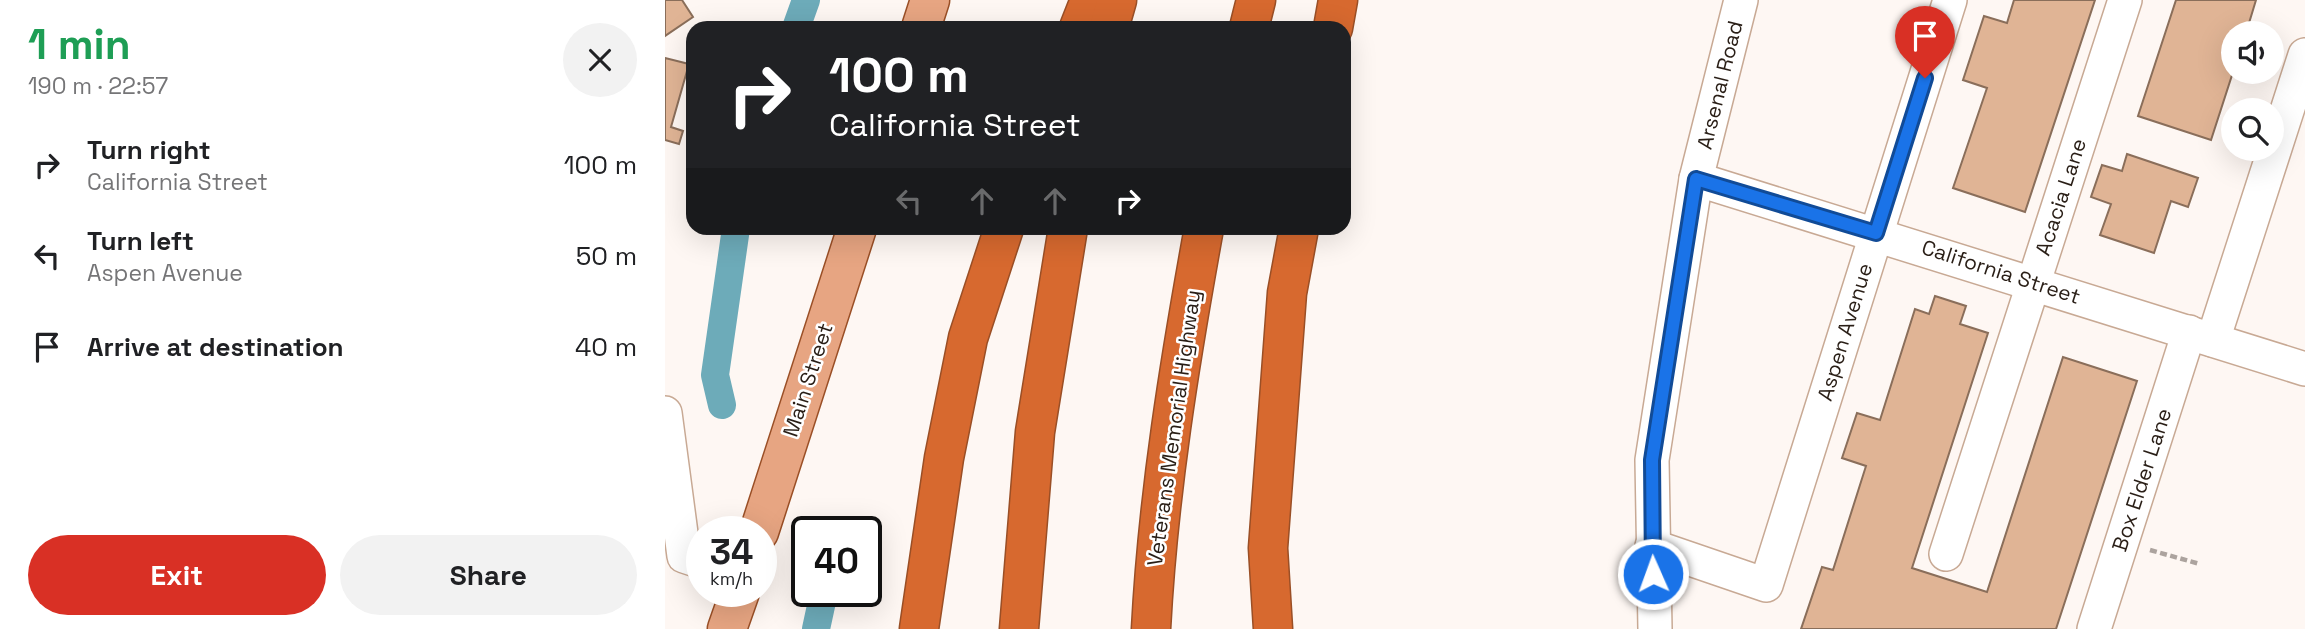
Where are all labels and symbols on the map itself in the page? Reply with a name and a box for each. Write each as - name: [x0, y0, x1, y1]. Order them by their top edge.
- pin: [1895, 6, 1955, 78]
- street label: Arsenal Road: [1691, 18, 1749, 152]
- street label: Acacia Lane: [2029, 135, 2092, 259]
- street label: California Street: [1918, 233, 2084, 310]
- street label: Aspen Avenue: [1811, 260, 1878, 404]
- street label: Veterans Memorial Highway: [1141, 288, 1206, 568]
- street label: Main Street: [776, 320, 839, 440]
- street label: Box Elder Lane: [2106, 405, 2177, 555]
- speed limit sign: 40: [791, 516, 882, 607]
- position arrow: [1616, 537, 1690, 611]

